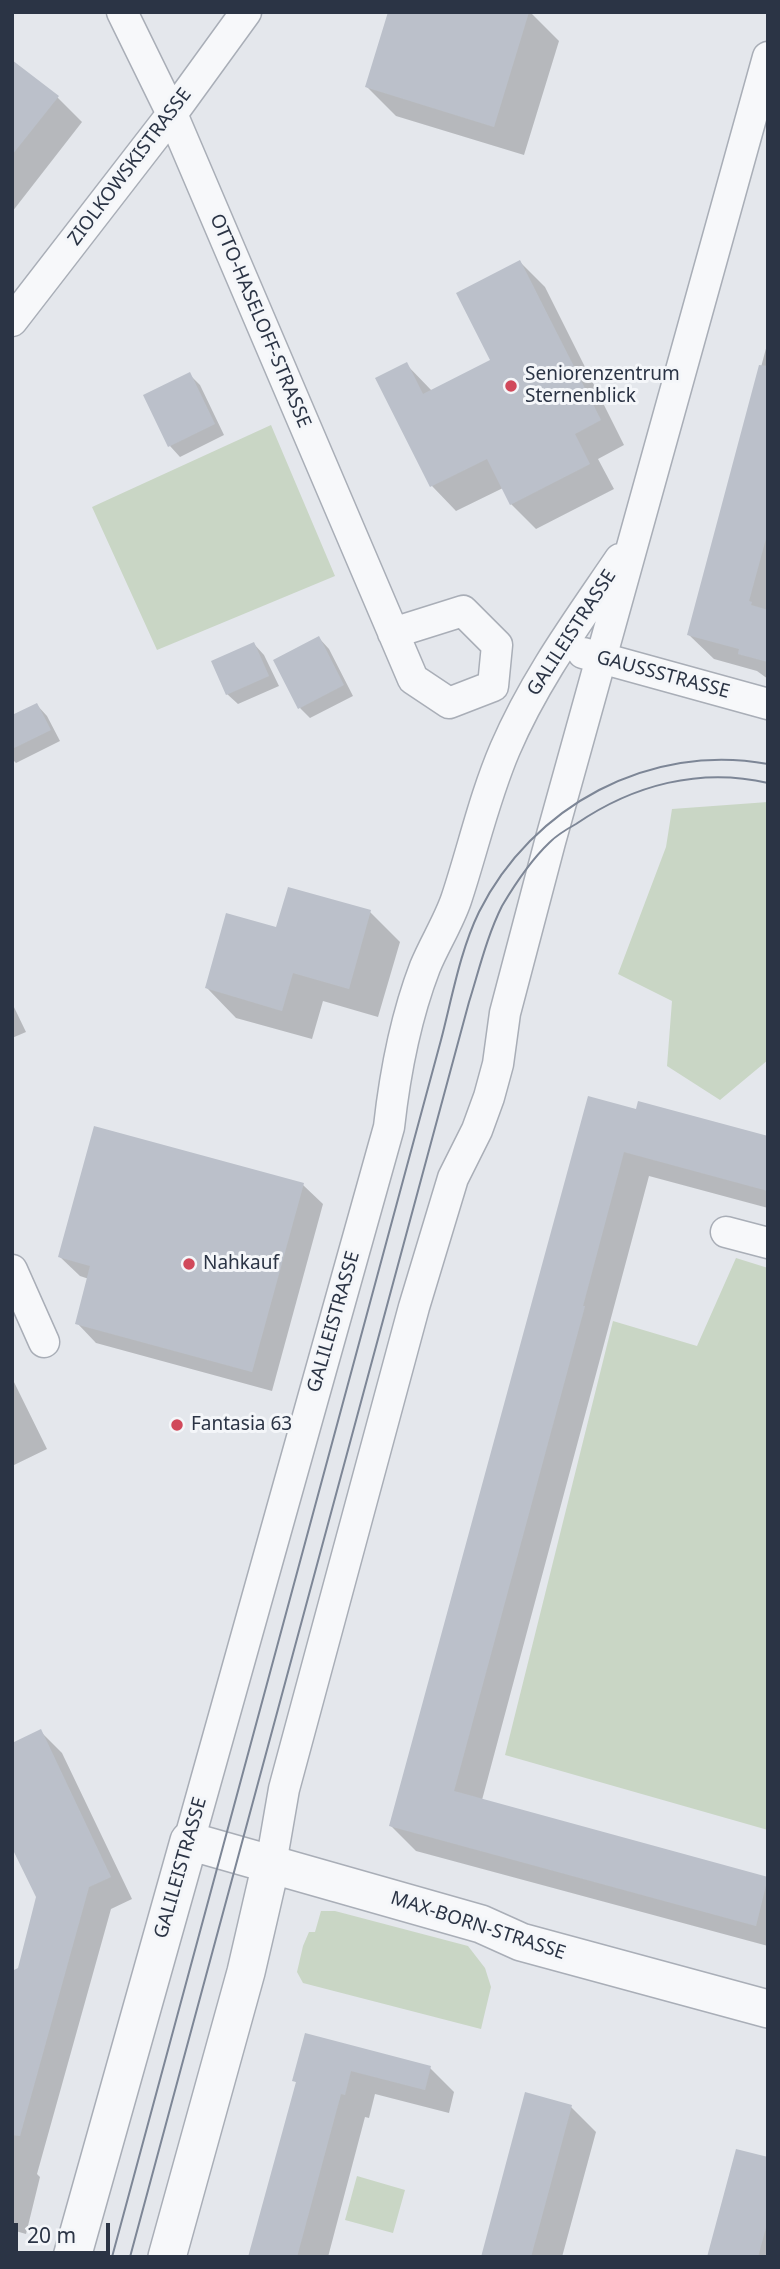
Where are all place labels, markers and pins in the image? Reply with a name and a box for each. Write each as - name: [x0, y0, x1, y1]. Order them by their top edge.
- place label: Seniorenzentrum Sternenblick: [525, 364, 680, 408]
- marker: Seniorenzentrum Sternenblick: [503, 378, 519, 394]
- place label: Nahkauf: [203, 1253, 279, 1275]
- marker: Nahkauf: [181, 1256, 197, 1272]
- place label: Fantasia 63: [191, 1414, 292, 1436]
- marker: Fantasia 63: [169, 1417, 185, 1433]

